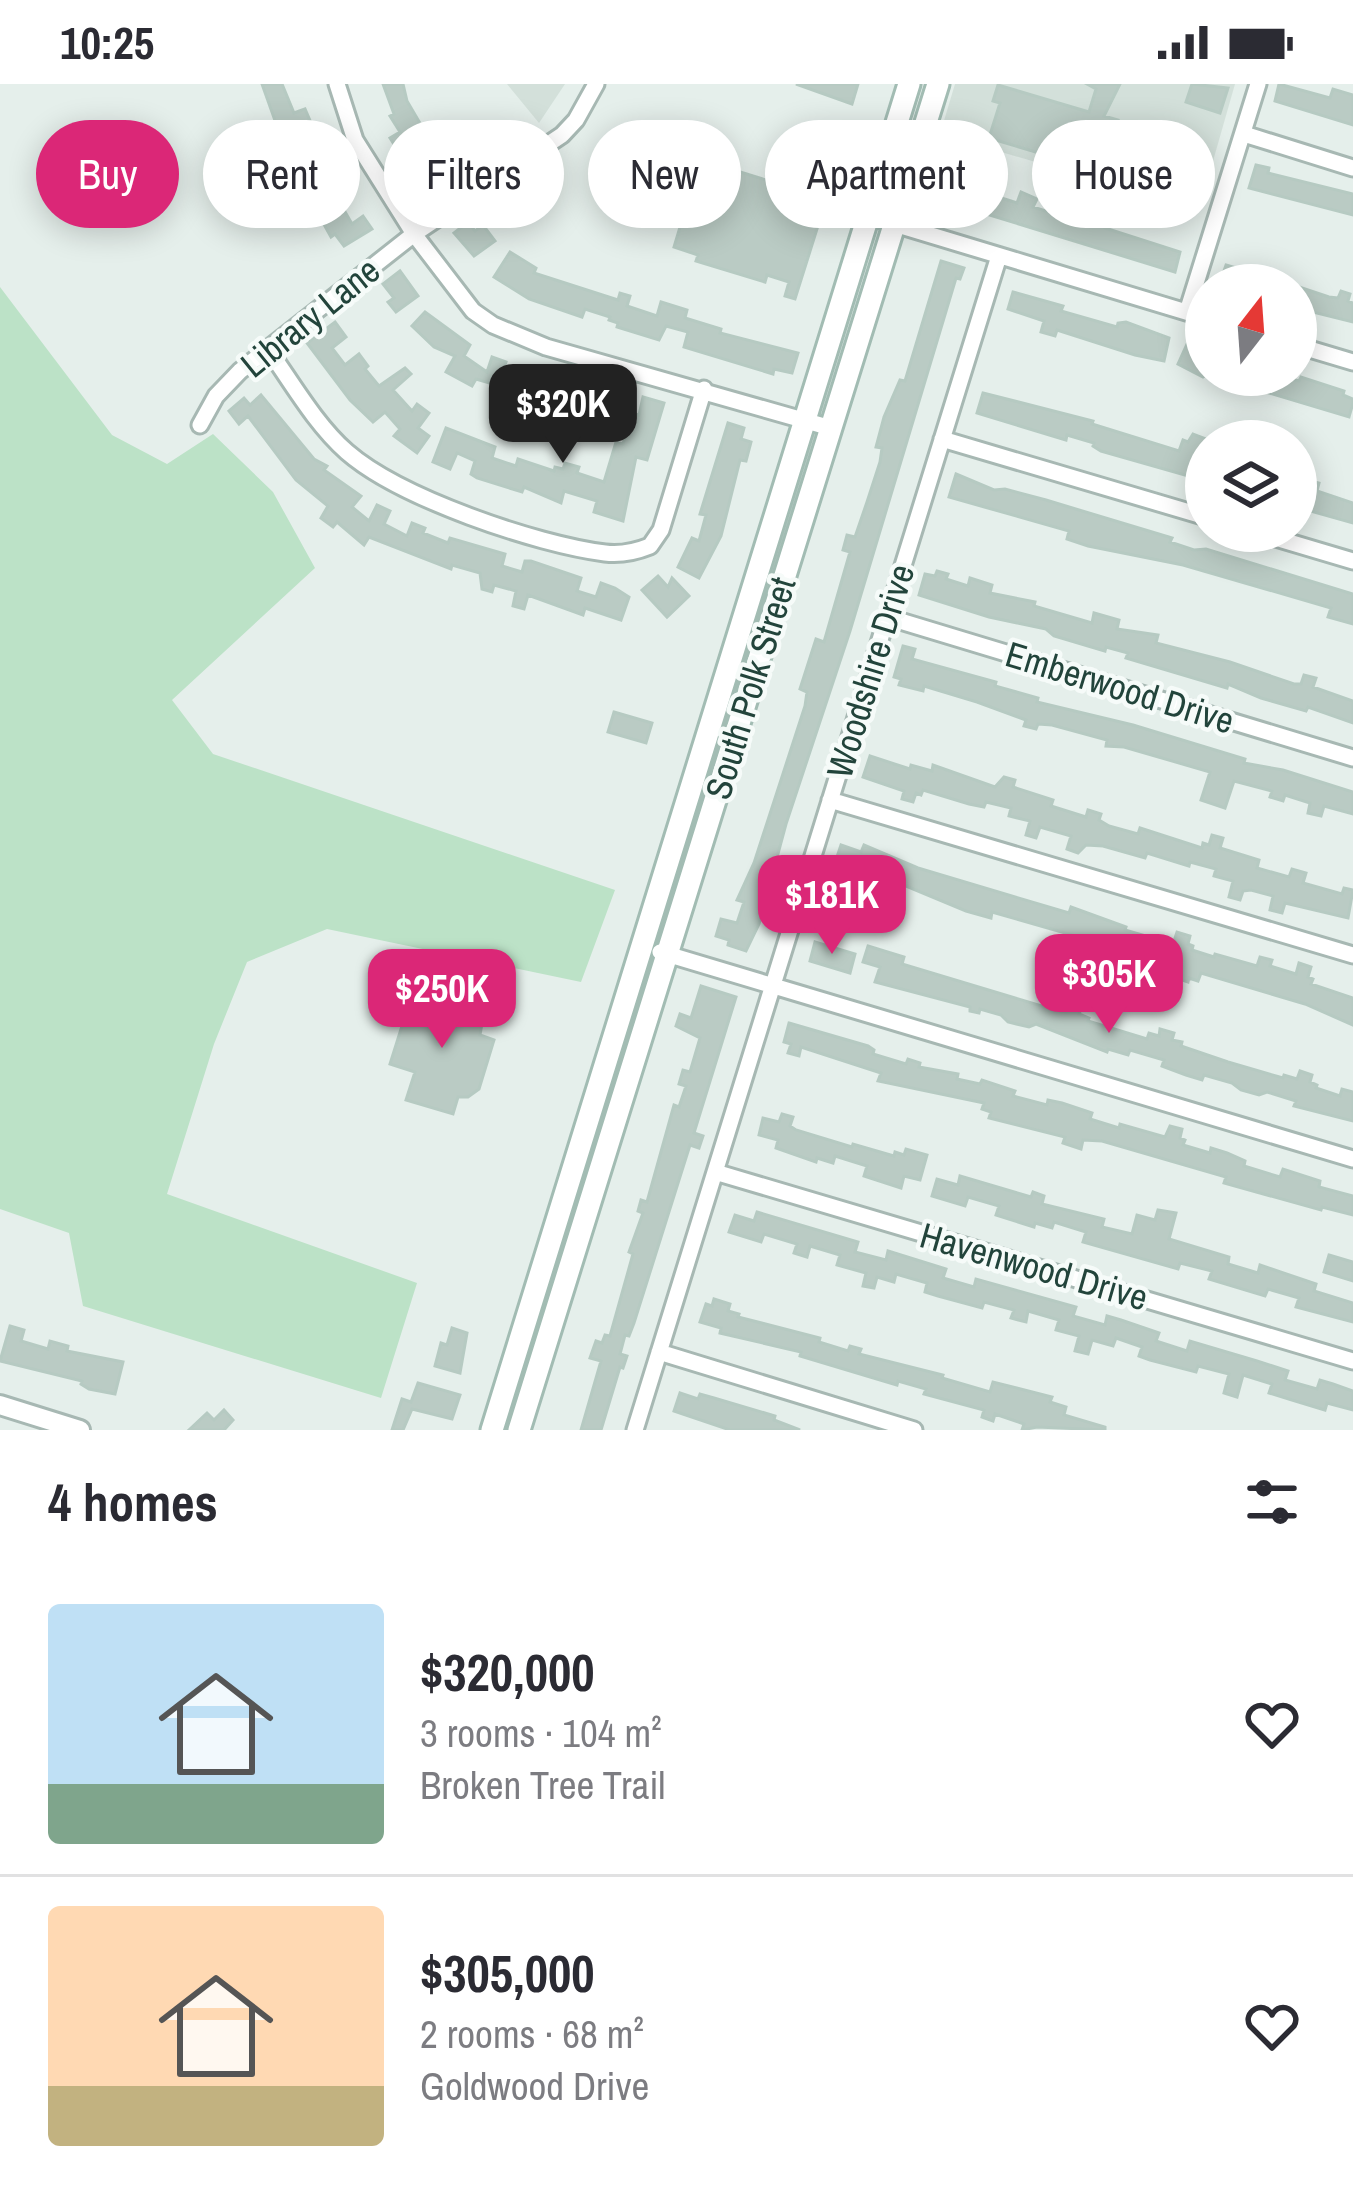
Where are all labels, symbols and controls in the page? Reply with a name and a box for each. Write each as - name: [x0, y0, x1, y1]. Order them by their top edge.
- text: 10:25: [60, 12, 154, 73]
- chip: Buy: [36, 120, 179, 228]
- chip: Rent: [203, 120, 360, 228]
- chip: Filters: [384, 120, 564, 228]
- chip: New: [588, 120, 741, 228]
- chip: Apartment: [765, 120, 1008, 228]
- chip: House: [1032, 120, 1215, 228]
- street label: Library Lane: [230, 246, 390, 388]
- north arrow: [1185, 264, 1317, 396]
- map controls: [1185, 264, 1317, 552]
- pin: $320K: [479, 364, 647, 466]
- text: $320K: [516, 377, 610, 429]
- button: layers: [1185, 420, 1317, 552]
- street label: Woodshire Drive: [815, 558, 925, 784]
- street label: South Polk Street: [693, 571, 807, 805]
- street label: Emberwood Drive: [1000, 630, 1240, 744]
- pin: $181K: [748, 855, 916, 957]
- text: $181K: [785, 868, 879, 920]
- pin: $305K: [1025, 934, 1193, 1036]
- text: $305K: [1062, 947, 1156, 999]
- pin: $250K: [358, 949, 526, 1051]
- text: $250K: [395, 962, 489, 1014]
- street label: Havenwood Drive: [915, 1211, 1153, 1321]
- text: 4 homes: [48, 1468, 218, 1537]
- icon: filters: [1239, 1469, 1305, 1535]
- text: $320,000: [420, 1638, 594, 1707]
- icon: home: [144, 1652, 288, 1796]
- icon: heart: [1239, 1691, 1305, 1757]
- text: 3 rooms · 104 m²: [420, 1707, 662, 1759]
- text: Broken Tree Trail: [420, 1759, 665, 1811]
- text: $305,000: [420, 1939, 594, 2008]
- icon: home: [144, 1954, 288, 2098]
- icon: heart: [1239, 1993, 1305, 2059]
- text: 2 rooms · 68 m²: [420, 2008, 644, 2060]
- text: Goldwood Drive: [420, 2060, 649, 2112]

